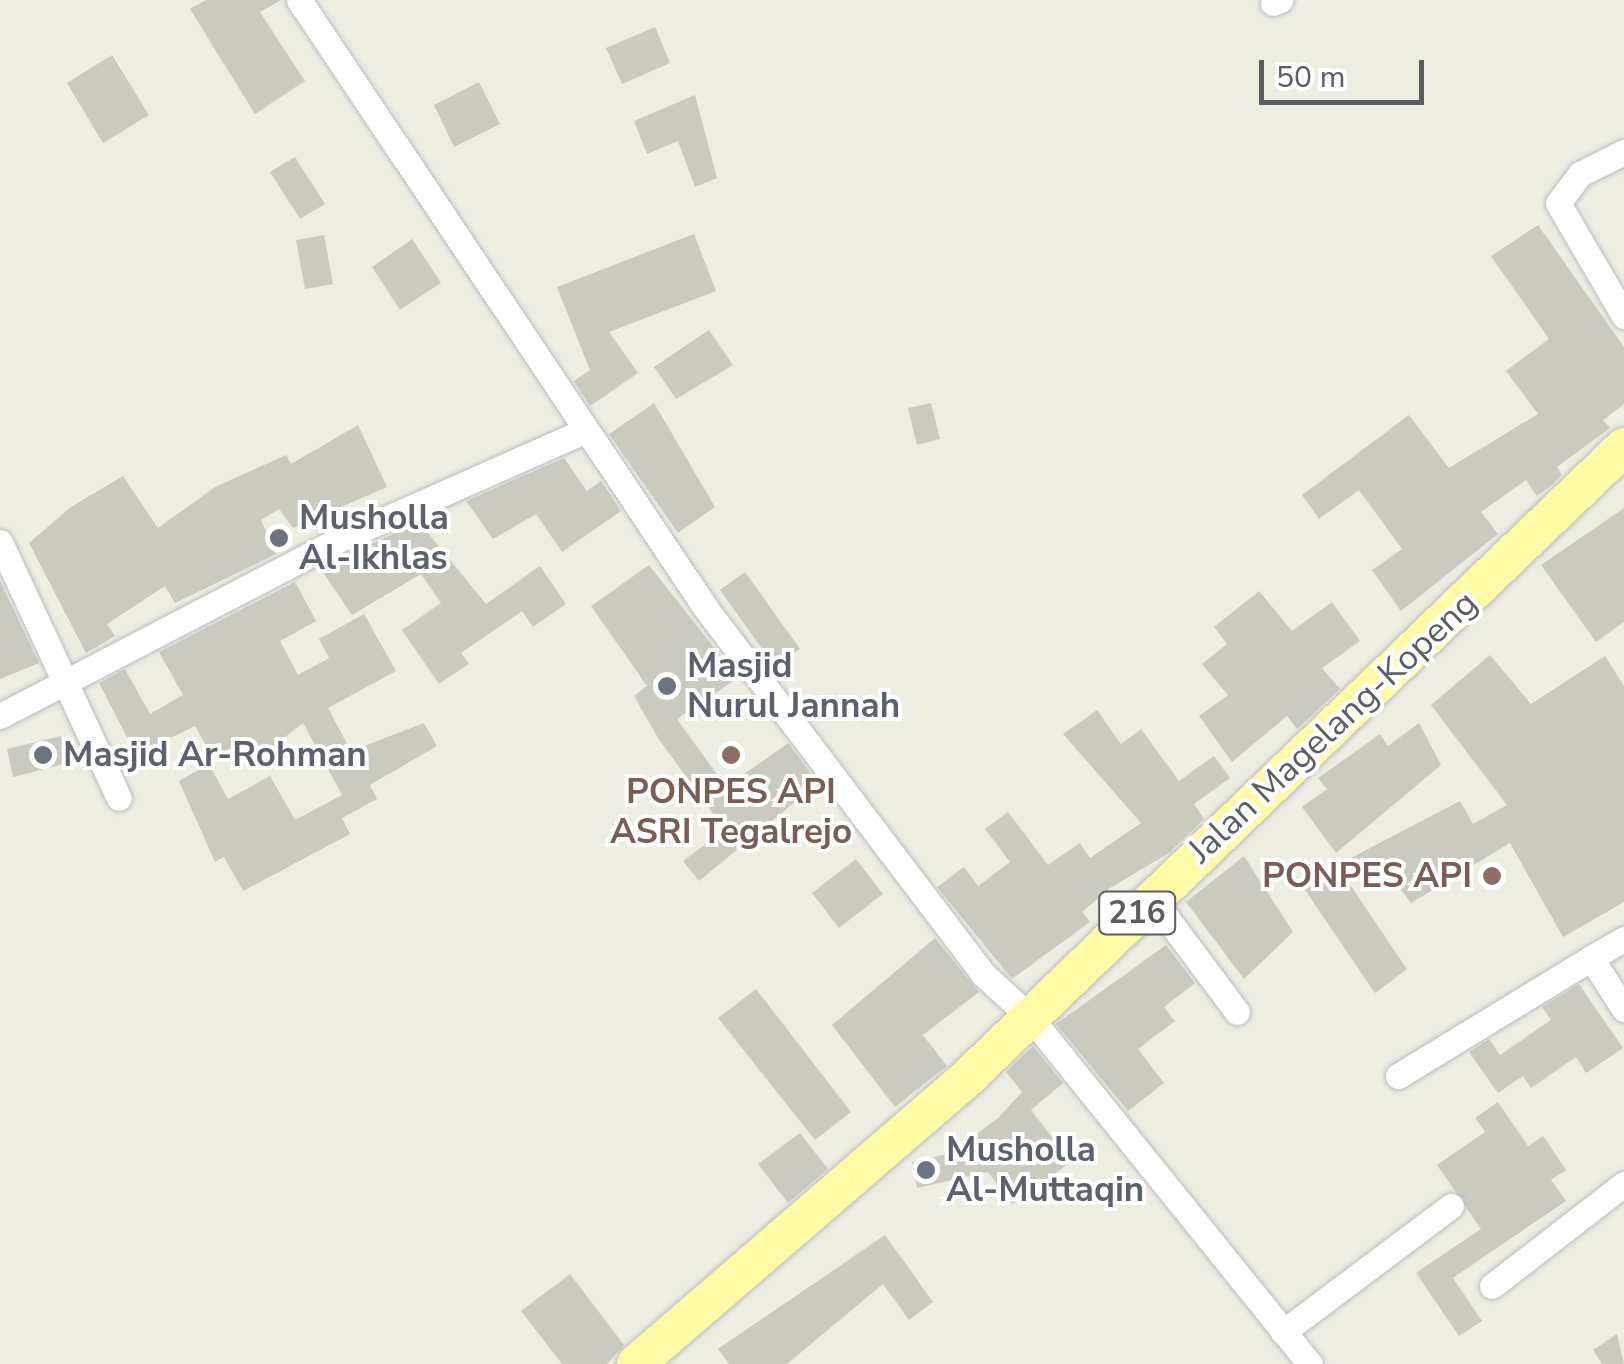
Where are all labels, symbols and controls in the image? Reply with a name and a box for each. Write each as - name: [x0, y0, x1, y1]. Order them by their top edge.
- scale bar: [1264, 40, 1429, 102]
- text: 50 m: [1276, 57, 1345, 98]
- place label: Musholla Al-Ikhlas: [299, 497, 449, 579]
- marker: Musholla Al-Ikhlas: [268, 527, 290, 549]
- street label: Jalan Magelang-Kopeng: [1180, 582, 1486, 872]
- place label: Masjid Nurul Jannah: [687, 645, 900, 727]
- marker: Masjid Nurul Jannah: [656, 675, 678, 697]
- place label: Masjid Ar-Rohman: [63, 734, 367, 776]
- marker: Masjid Ar-Rohman: [32, 744, 54, 766]
- marker: PONPES API ASRI Tegalrejo: [720, 744, 742, 766]
- place label: PONPES API ASRI Tegalrejo: [610, 771, 852, 853]
- place label: PONPES API: [1262, 855, 1472, 897]
- marker: PONPES API: [1481, 865, 1503, 887]
- road number: 216: [1097, 886, 1177, 940]
- place label: Musholla Al-Muttaqin: [946, 1129, 1144, 1211]
- marker: Musholla Al-Muttaqin: [915, 1159, 937, 1181]

